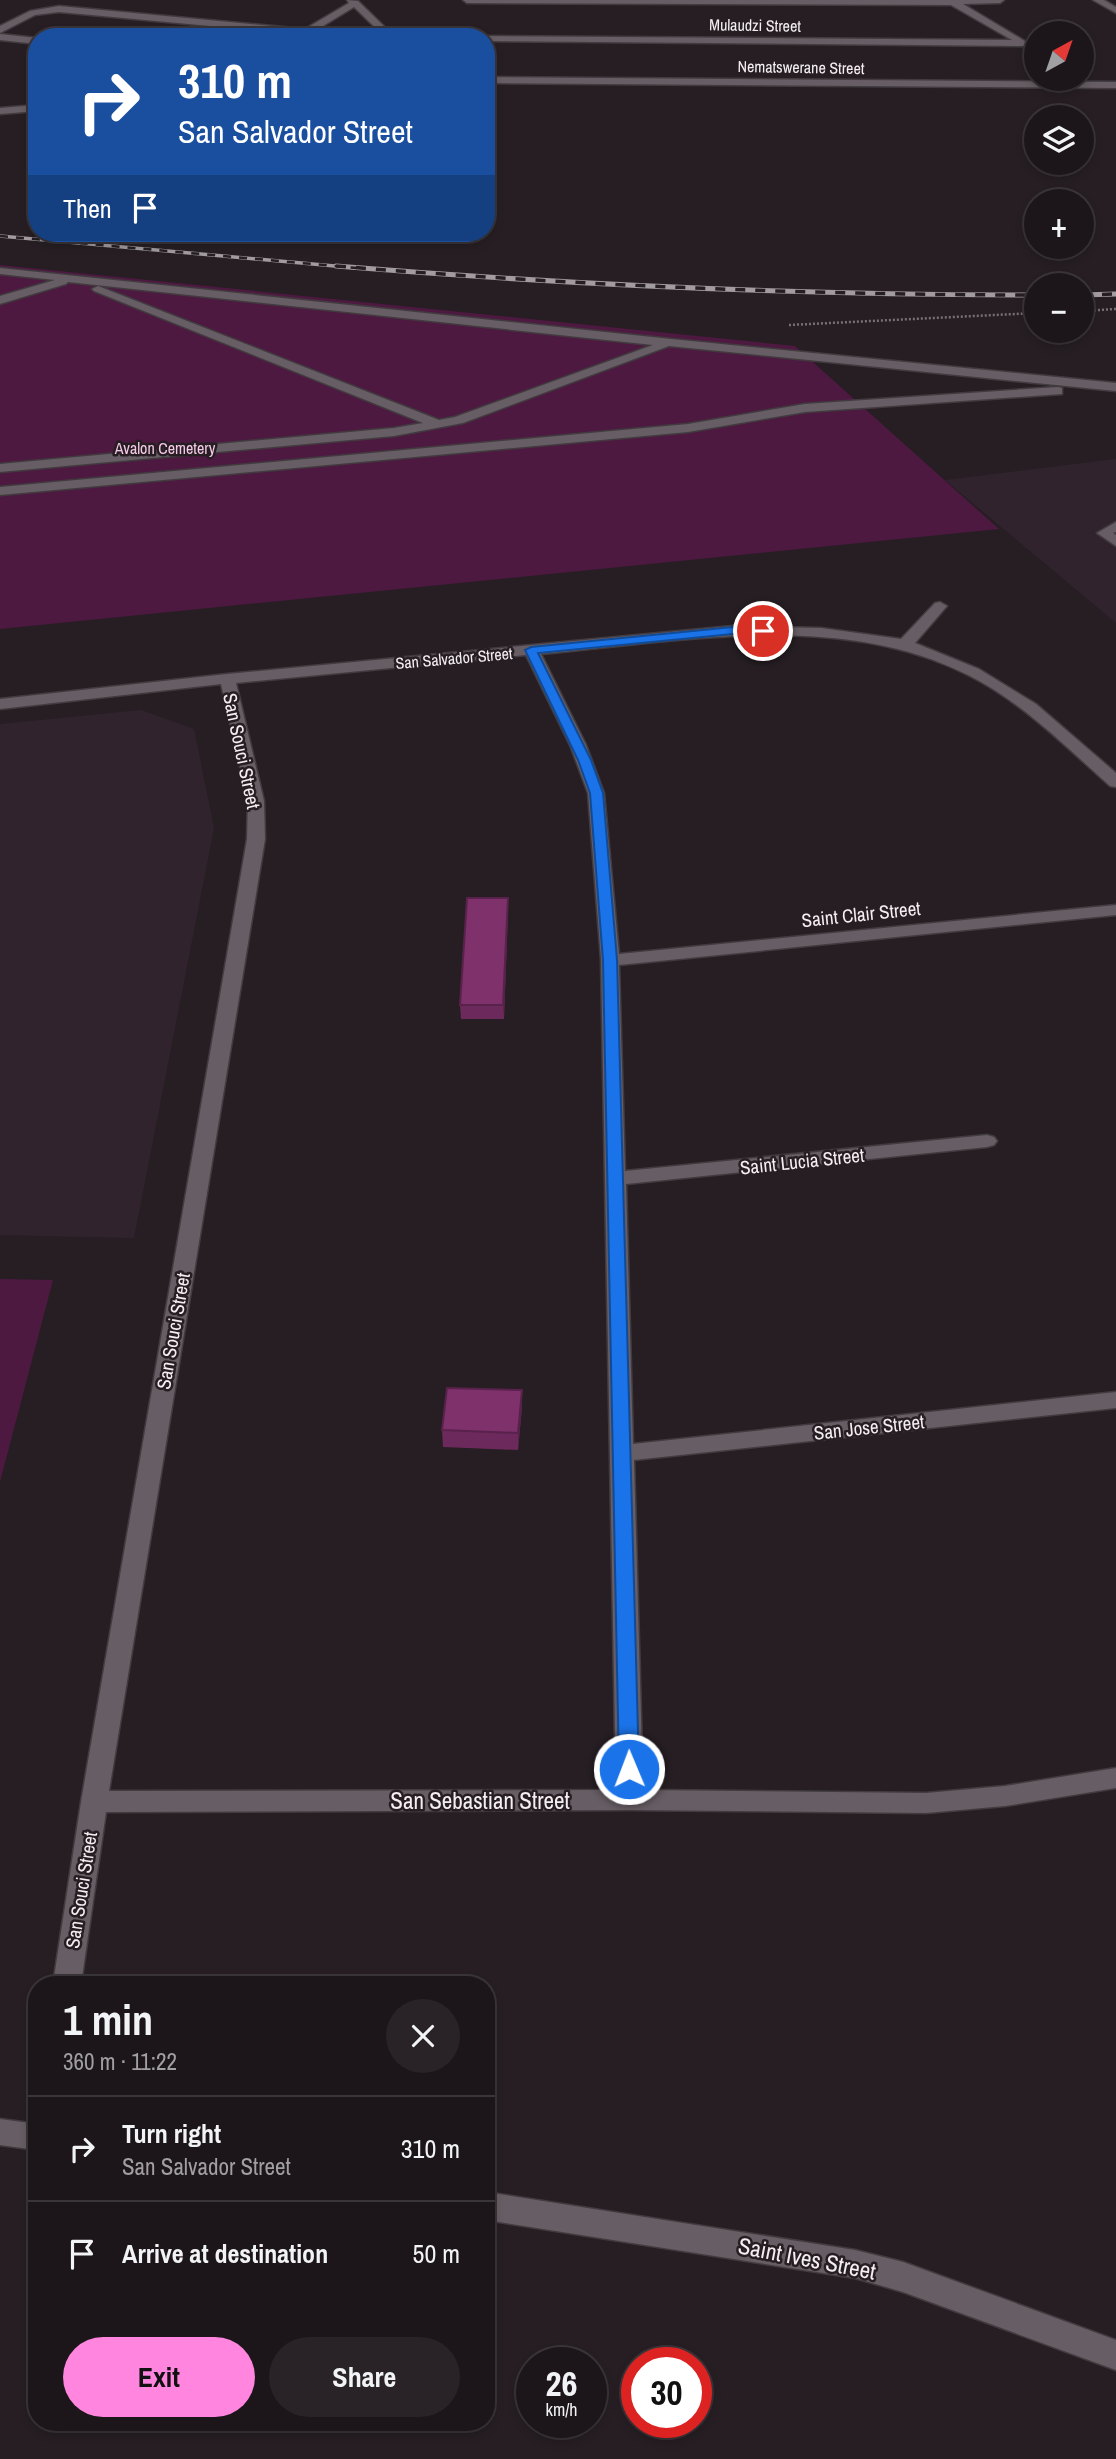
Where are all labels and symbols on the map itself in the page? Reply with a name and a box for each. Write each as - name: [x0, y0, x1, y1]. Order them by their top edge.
- street label: Mulaudzi Street: [709, 13, 801, 37]
- north arrow: [1024, 21, 1094, 91]
- street label: Nematswerane Street: [737, 55, 865, 79]
- park label: Avalon Cemetery: [114, 437, 216, 459]
- pin: [733, 601, 793, 661]
- street label: San Salvador Street: [395, 642, 514, 674]
- street label: San Souci Street: [217, 691, 267, 812]
- street label: Saint Clair Street: [800, 895, 922, 933]
- street label: Saint Lucia Street: [739, 1141, 866, 1180]
- street label: San Souci Street: [150, 1270, 196, 1391]
- street label: San Jose Street: [813, 1408, 926, 1446]
- position arrow: [592, 1732, 666, 1806]
- street label: San Sebastian Street: [390, 1785, 570, 1816]
- street label: San Souci Street: [59, 1829, 103, 1950]
- street label: Saint Ives Street: [736, 2229, 878, 2287]
- speed limit sign: 30: [621, 2347, 712, 2438]

